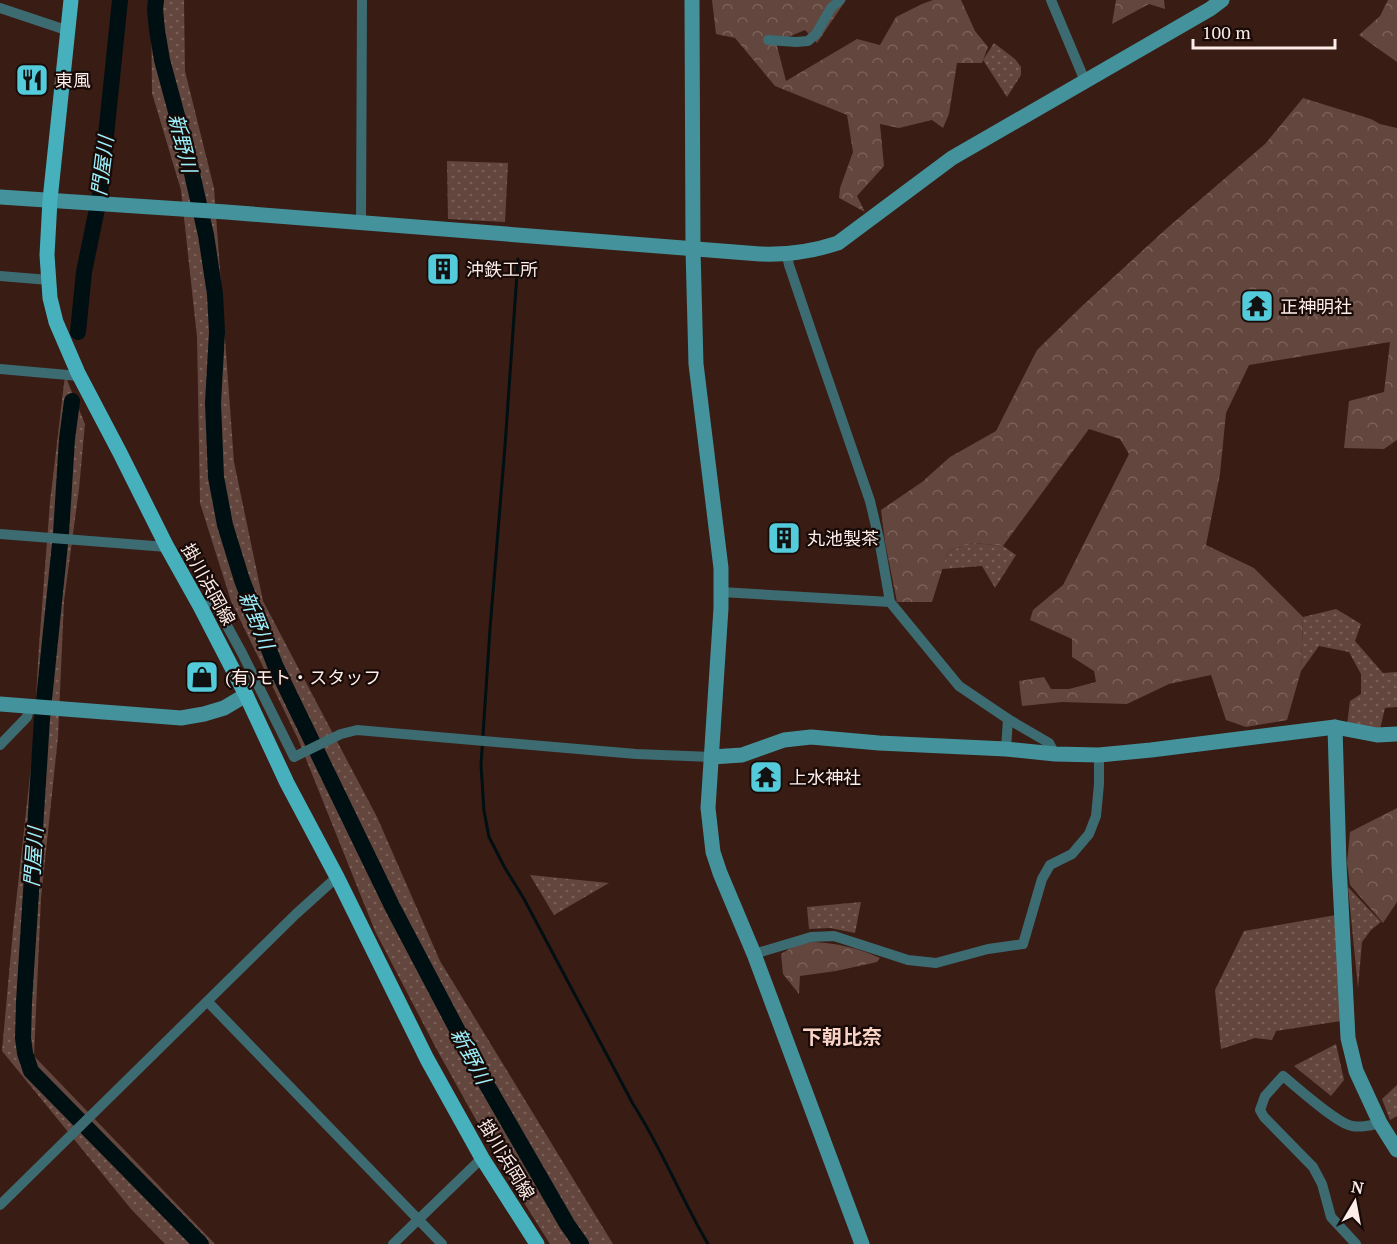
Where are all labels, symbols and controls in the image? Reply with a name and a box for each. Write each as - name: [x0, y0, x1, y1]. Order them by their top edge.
- scale bar: [1193, 12, 1336, 50]
- text: 100 m: [1202, 20, 1251, 44]
- restaurant icon: 東風: [14, 62, 50, 98]
- place label: 東風: [55, 68, 91, 92]
- water label: 新野川: [163, 111, 204, 177]
- water label: 門屋川: [85, 133, 119, 197]
- building icon: 沖鉄工所: [425, 251, 461, 287]
- place label: 沖鉄工所: [466, 257, 538, 281]
- temple icon: 正神明社: [1239, 288, 1275, 324]
- place label: 正神明社: [1280, 294, 1352, 318]
- building icon: 丸池製茶: [766, 520, 802, 556]
- place label: 丸池製茶: [807, 526, 879, 550]
- street label: 掛川浜岡線: [177, 539, 241, 629]
- water label: 新野川: [233, 587, 282, 655]
- shop icon: (有)モト・スタッフ: [184, 659, 220, 695]
- place label: (有)モト・スタッフ: [225, 665, 381, 689]
- temple icon: 上水神社: [748, 759, 784, 795]
- place label: 上水神社: [789, 765, 861, 789]
- water label: 門屋川: [17, 824, 49, 888]
- water label: 新野川: [445, 1023, 498, 1091]
- district label: 下朝比奈: [802, 1023, 882, 1050]
- street label: 掛川浜岡線: [474, 1114, 540, 1204]
- north arrow: [1325, 1172, 1385, 1232]
- text: N: [1350, 1175, 1365, 1199]

